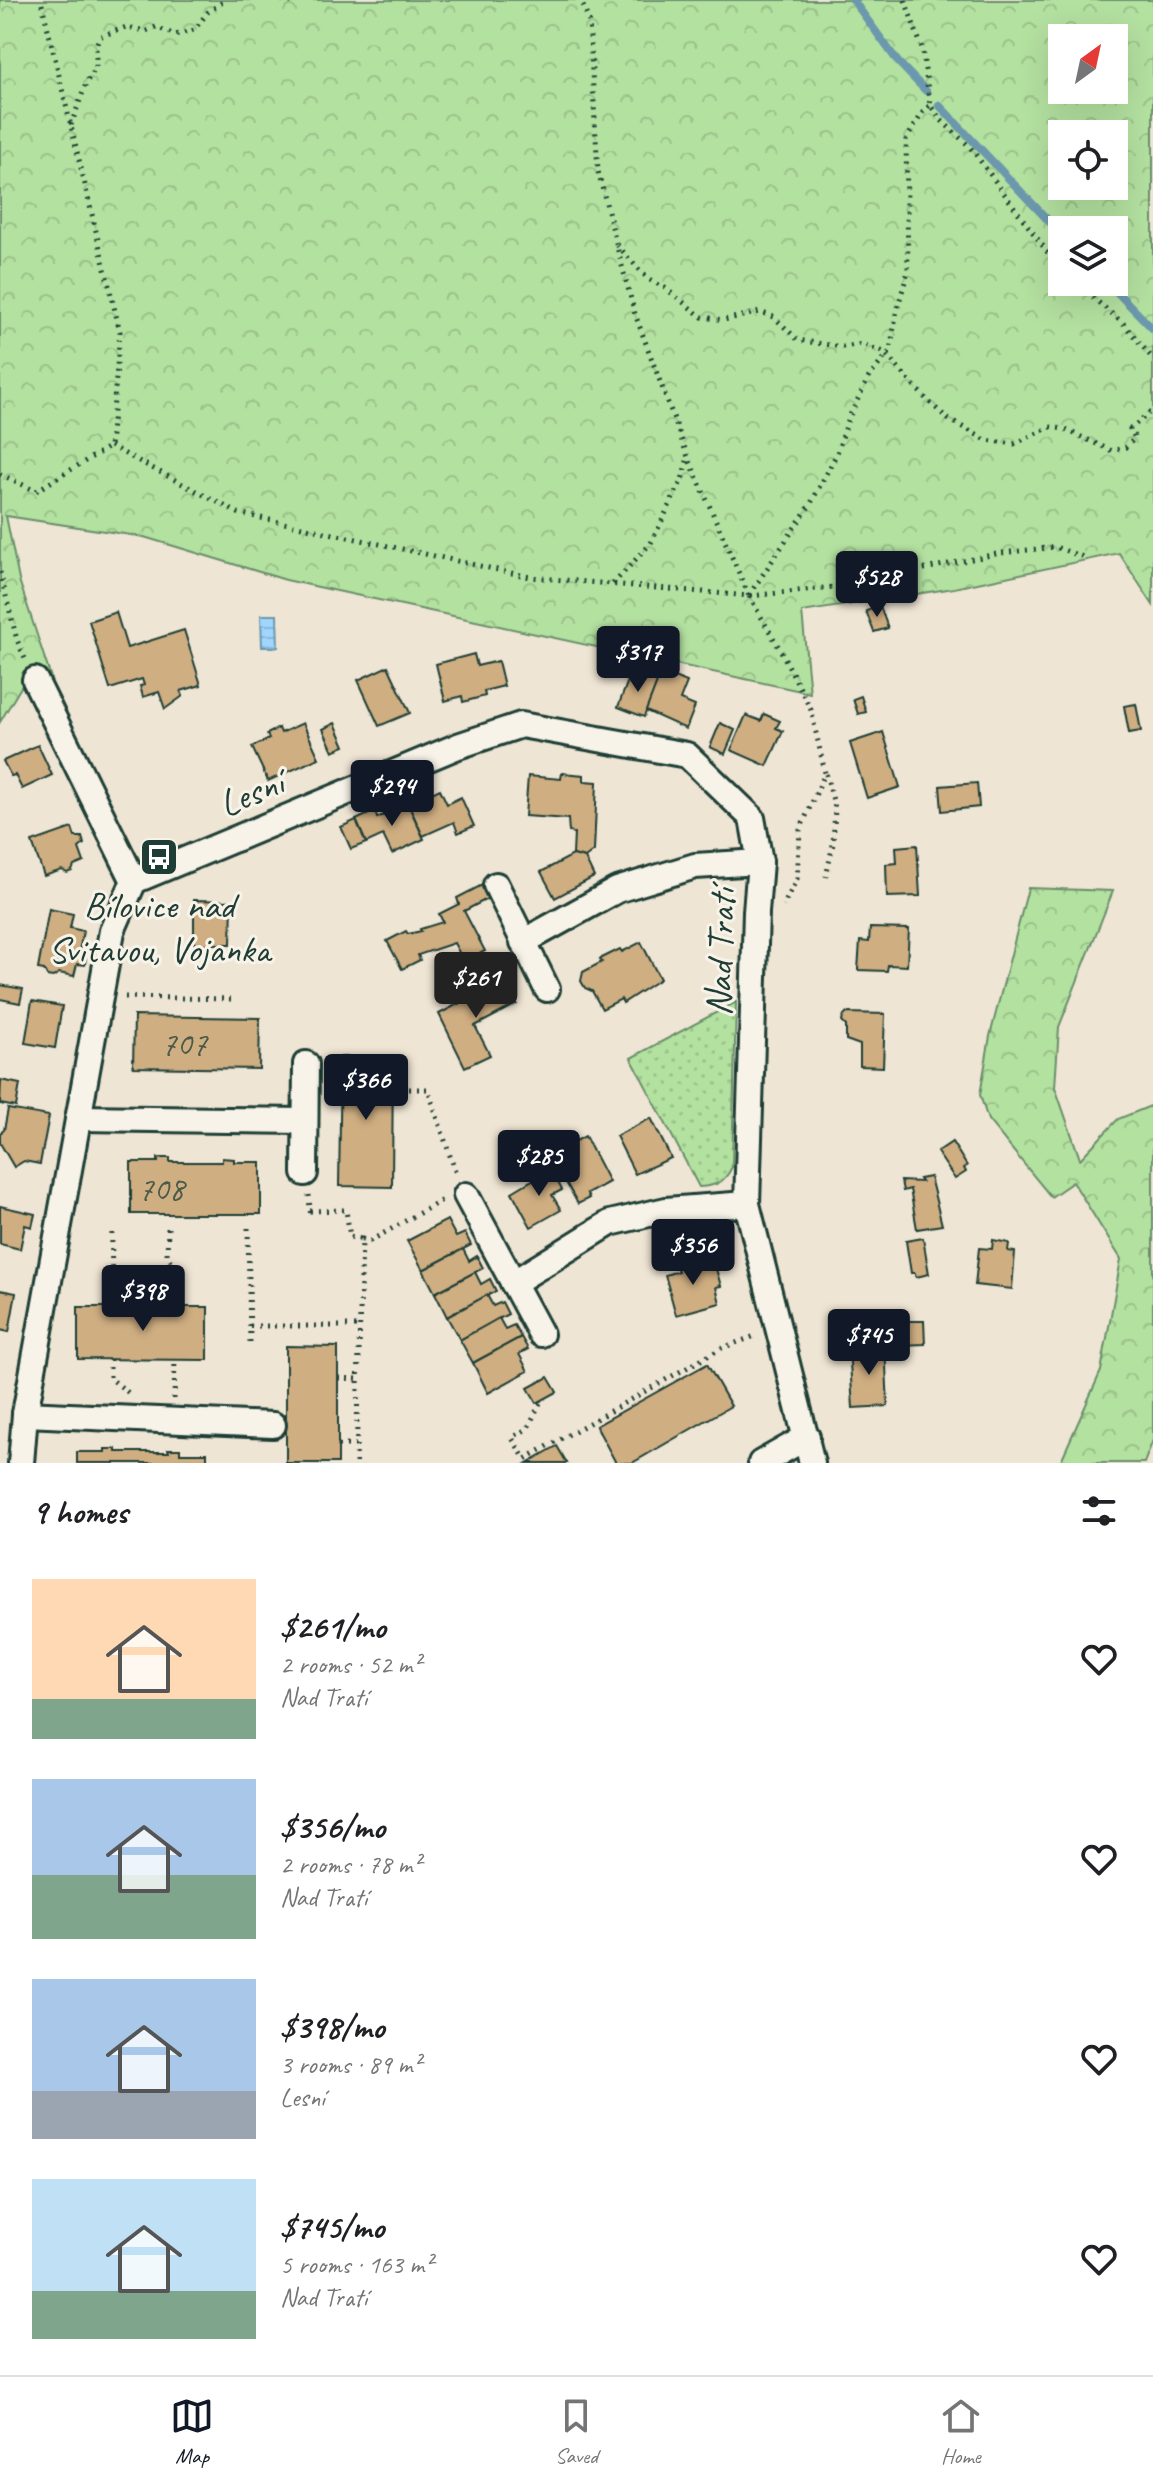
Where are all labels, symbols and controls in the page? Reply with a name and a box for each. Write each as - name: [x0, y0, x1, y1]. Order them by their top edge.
- north arrow: [1048, 24, 1128, 104]
- map controls: [1048, 24, 1128, 296]
- button: locate: [1048, 120, 1128, 200]
- button: layers: [1048, 216, 1128, 296]
- pin: $528: [830, 551, 924, 619]
- text: $528: [854, 560, 900, 593]
- pin: $317: [591, 626, 685, 694]
- text: $317: [615, 635, 661, 668]
- street label: Lesní: [212, 755, 298, 827]
- pin: $294: [345, 760, 439, 828]
- text: $294: [369, 769, 415, 802]
- bus stop icon: Bílovice nad Svitavou, Vojanka: [138, 836, 180, 878]
- street label: Nad Tratí: [694, 880, 746, 1017]
- place label: Bílovice nad Svitavou, Vojanka: [48, 882, 273, 973]
- pin: $261: [429, 952, 523, 1020]
- text: $261: [452, 961, 500, 994]
- house number: 707: [161, 1022, 209, 1065]
- pin: $366: [319, 1054, 413, 1122]
- text: $366: [342, 1063, 390, 1096]
- pin: $285: [492, 1130, 586, 1198]
- text: $285: [516, 1139, 562, 1172]
- house number: 708: [138, 1167, 188, 1210]
- pin: $356: [646, 1219, 740, 1287]
- text: $356: [670, 1228, 716, 1261]
- pin: $398: [96, 1265, 190, 1333]
- text: $398: [120, 1274, 166, 1307]
- pin: $745: [822, 1309, 916, 1377]
- text: $745: [846, 1318, 892, 1351]
- icon: filters: [1077, 1489, 1121, 1533]
- text: 9 homes: [32, 1490, 128, 1533]
- text: $261/mo: [280, 1605, 385, 1648]
- icon: home: [96, 1611, 192, 1707]
- icon: heart: [1077, 1637, 1121, 1681]
- text: 2 rooms · 52 m²: [280, 1648, 421, 1681]
- text: Nad Tratí: [280, 1681, 367, 1714]
- text: $356/mo: [280, 1805, 385, 1848]
- icon: home: [96, 1811, 192, 1907]
- icon: heart: [1077, 1837, 1121, 1881]
- text: 2 rooms · 78 m²: [280, 1848, 421, 1881]
- text: Nad Tratí: [280, 1881, 367, 1914]
- text: $398/mo: [280, 2005, 384, 2048]
- icon: home: [96, 2011, 192, 2107]
- icon: heart: [1077, 2037, 1121, 2081]
- text: 3 rooms · 89 m²: [280, 2048, 421, 2081]
- text: Lesní: [280, 2081, 325, 2114]
- text: $745/mo: [280, 2205, 384, 2248]
- icon: home: [96, 2211, 192, 2307]
- icon: heart: [1077, 2237, 1121, 2281]
- text: 5 rooms · 163 m²: [280, 2248, 432, 2281]
- text: Nad Tratí: [280, 2281, 367, 2314]
- tab: Map: [170, 2394, 214, 2470]
- tab: Saved: [554, 2394, 598, 2470]
- tab: Home: [939, 2394, 983, 2470]

